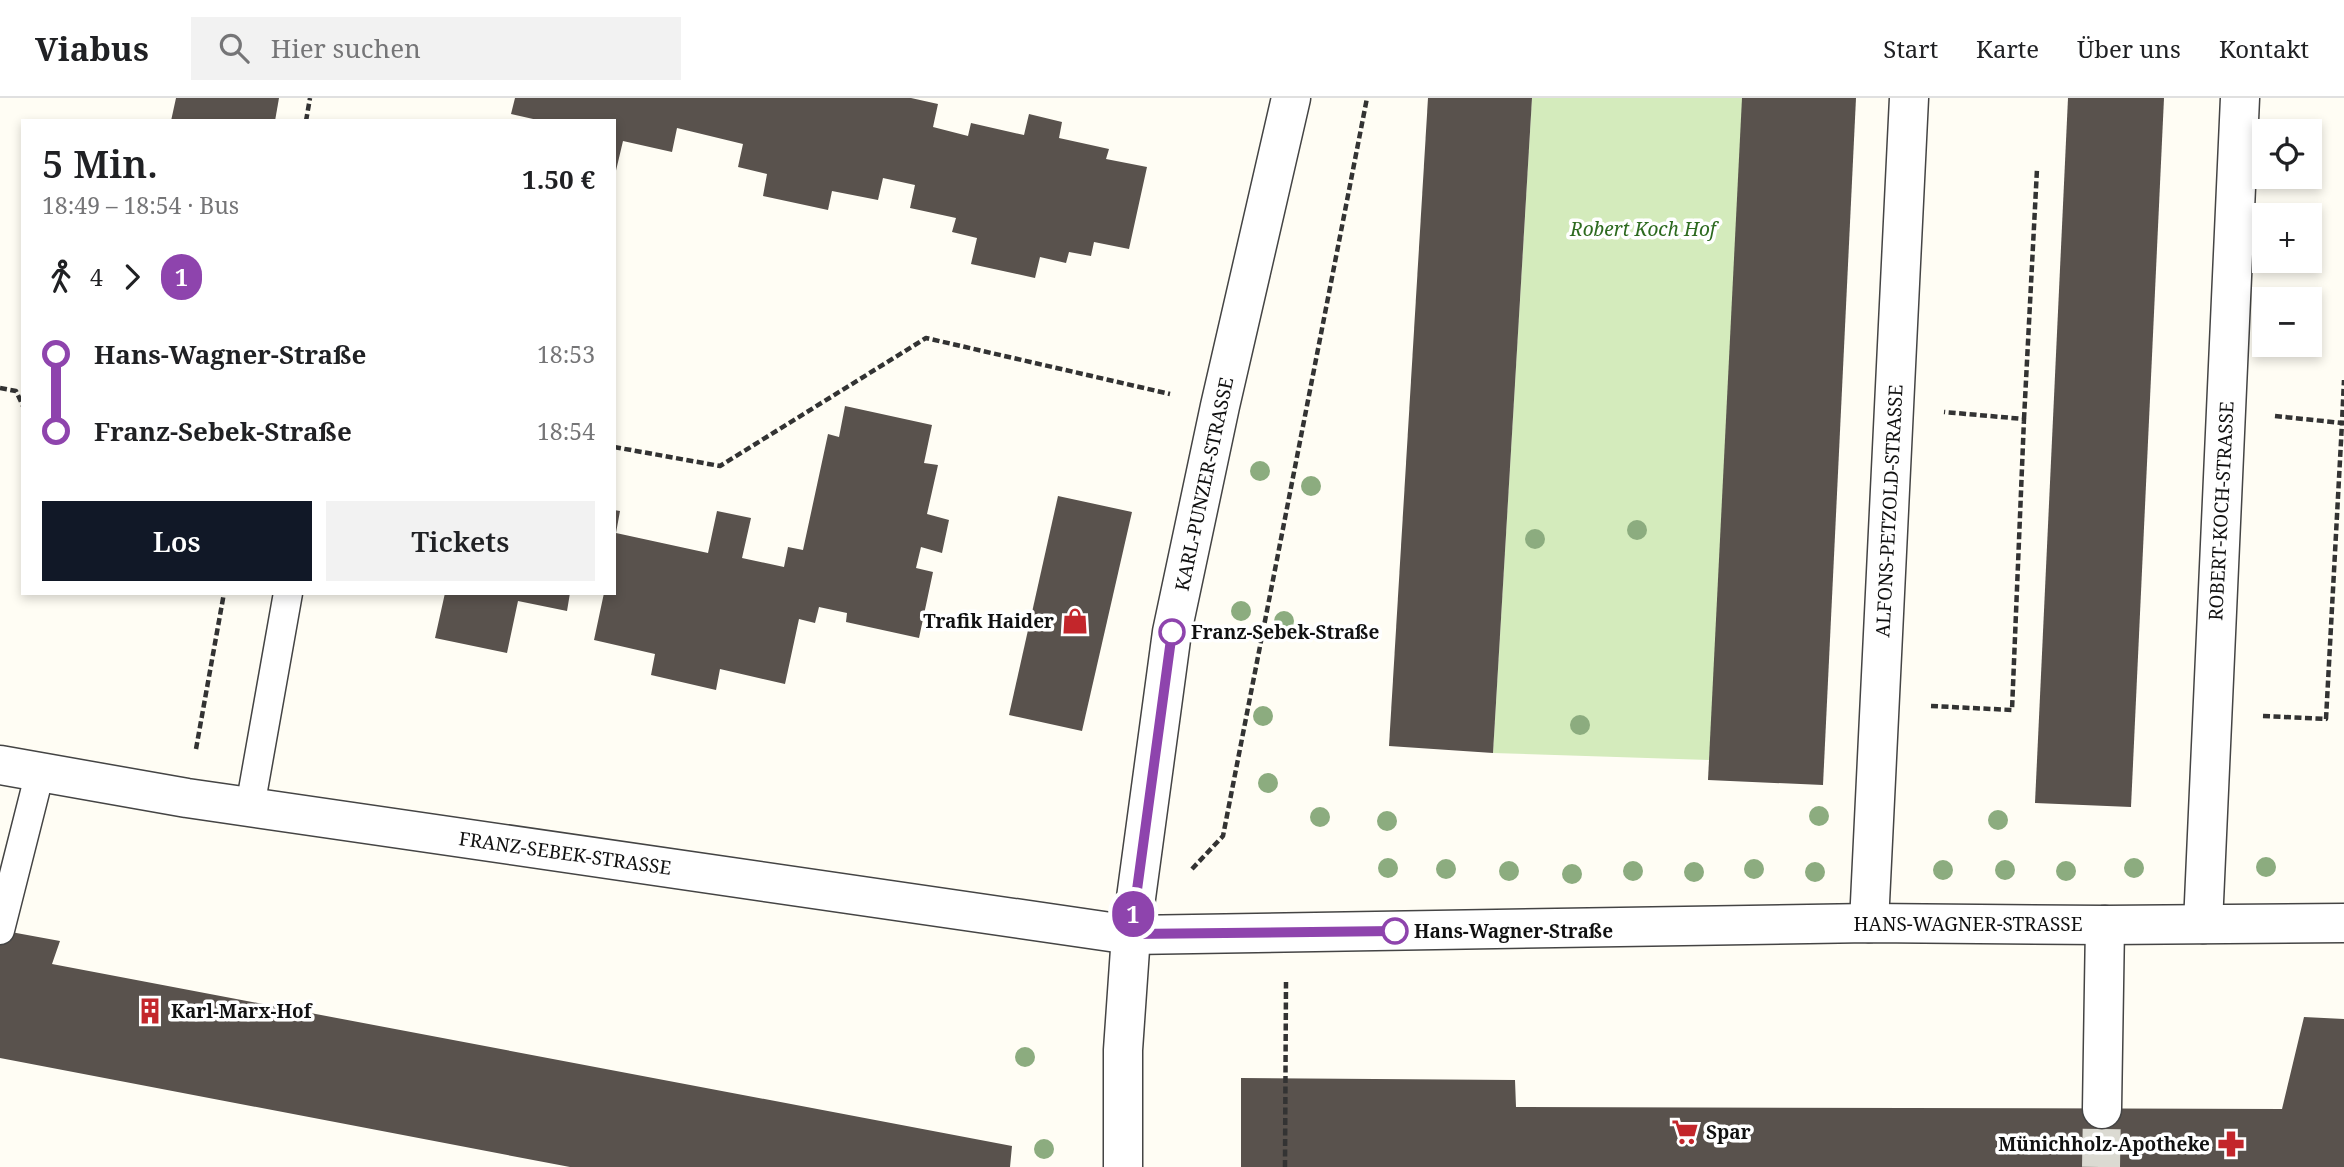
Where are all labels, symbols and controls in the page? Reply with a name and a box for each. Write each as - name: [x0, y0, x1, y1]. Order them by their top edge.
- search box: [191, 17, 681, 80]
- text: Viabus: [35, 26, 149, 71]
- icon: search: [215, 29, 253, 67]
- text: Hier suchen: [271, 30, 421, 66]
- text: Start: [1883, 32, 1938, 65]
- text: Karte: [1976, 32, 2039, 65]
- text: Über uns: [2077, 32, 2181, 65]
- text: Kontakt: [2219, 32, 2309, 65]
- map controls: [2252, 119, 2322, 357]
- button: locate: [2252, 119, 2322, 189]
- text: 5 Min.: [42, 137, 158, 189]
- text: 1.50 €: [522, 161, 595, 197]
- text: 18:49 – 18:54 · Bus: [42, 189, 239, 221]
- button: +: [2252, 203, 2322, 273]
- park label: Robert Koch Hof: [1569, 216, 1720, 242]
- icon: walk: [42, 258, 80, 296]
- icon: forward: [113, 258, 151, 296]
- text: 1: [175, 260, 188, 293]
- text: 4: [90, 261, 103, 293]
- button: −: [2252, 287, 2322, 357]
- text: Hans-Wagner-Straße: [94, 336, 366, 372]
- text: 18:53: [537, 338, 595, 370]
- street label: KARL-PUNZER-STRASSE: [1169, 375, 1239, 593]
- street label: ALFONS-PETZOLD-STRASSE: [1869, 384, 1909, 638]
- street label: ROBERT-KOCH-STRASSE: [2202, 400, 2240, 621]
- text: Franz-Sebek-Straße: [94, 413, 352, 449]
- text: 18:54: [537, 415, 595, 447]
- button: Los: [42, 501, 312, 581]
- button: Tickets: [326, 501, 595, 581]
- shop icon: Trafik Haider: [1060, 606, 1090, 636]
- place label: Trafik Haider: [923, 608, 1054, 634]
- marker: Franz-Sebek-Straße: [1159, 619, 1185, 645]
- place label: Franz-Sebek-Straße: [1191, 619, 1379, 645]
- street label: FRANZ-SEBEK-STRASSE: [457, 825, 673, 881]
- line badge: 1: [1110, 891, 1156, 937]
- text: 1: [1126, 897, 1140, 930]
- street label: HANS-WAGNER-STRASSE: [1854, 911, 2083, 937]
- marker: Hans-Wagner-Straße: [1382, 918, 1408, 944]
- place label: Hans-Wagner-Straße: [1414, 918, 1613, 944]
- building icon: Karl-Marx-Hof: [135, 996, 165, 1026]
- place label: Karl-Marx-Hof: [171, 998, 314, 1024]
- supermarket icon: Spar: [1670, 1117, 1700, 1147]
- place label: Spar: [1706, 1119, 1751, 1145]
- pharmacy icon: Münichholz-Apotheke: [2216, 1129, 2246, 1159]
- place label: Münichholz-Apotheke: [1998, 1131, 2210, 1157]

